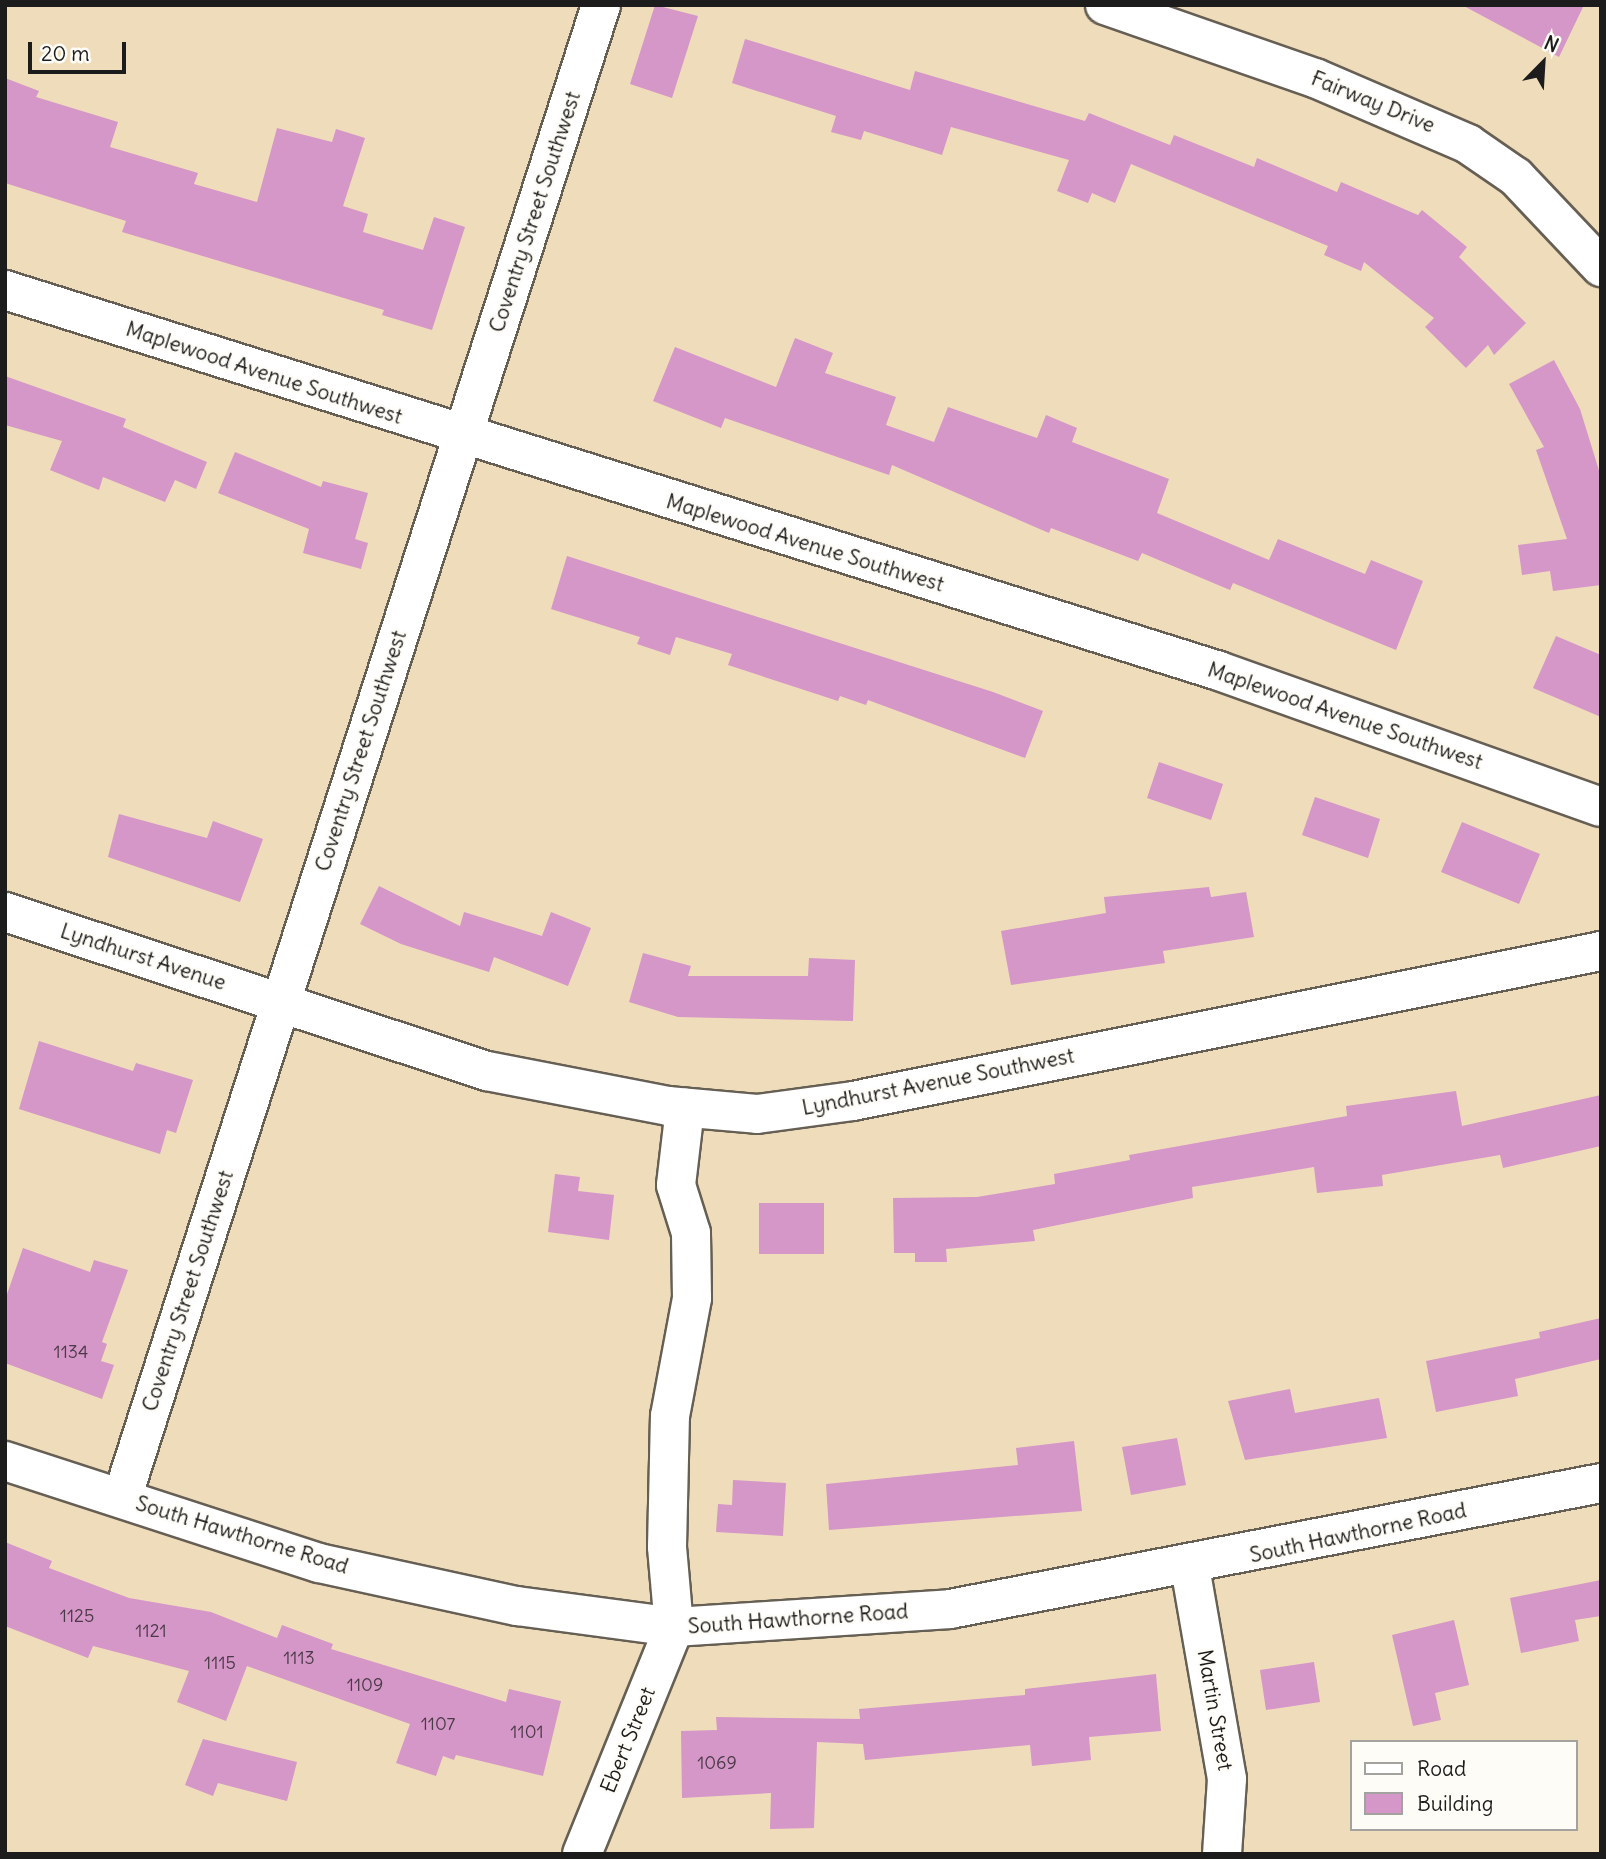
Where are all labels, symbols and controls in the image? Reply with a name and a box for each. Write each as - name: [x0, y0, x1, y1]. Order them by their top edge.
- scale bar: [32, 28, 130, 72]
- north arrow: [1508, 28, 1578, 98]
- text: N: [1541, 30, 1562, 57]
- text: 20 m: [41, 40, 90, 67]
- street label: Fairway Drive: [1307, 66, 1439, 138]
- street label: Coventry Street Southwest: [484, 88, 586, 336]
- street label: Maplewood Avenue Southwest: [123, 316, 405, 430]
- street label: Maplewood Avenue Southwest: [663, 489, 947, 597]
- street label: Coventry Street Southwest: [310, 627, 412, 875]
- street label: Maplewood Avenue Southwest: [1204, 657, 1486, 775]
- street label: Lyndhurst Avenue: [57, 918, 229, 996]
- street label: Lyndhurst Avenue Southwest: [800, 1043, 1076, 1121]
- street label: Coventry Street Southwest: [137, 1167, 239, 1415]
- house number: 1134: [54, 1341, 88, 1363]
- street label: South Hawthorne Road: [133, 1491, 351, 1579]
- street label: South Hawthorne Road: [1247, 1498, 1469, 1568]
- street label: South Hawthorne Road: [687, 1599, 909, 1639]
- house number: 1125: [60, 1605, 94, 1627]
- house number: 1121: [135, 1620, 167, 1642]
- house number: 1113: [283, 1647, 315, 1669]
- street label: Martin Street: [1192, 1648, 1238, 1772]
- house number: 1115: [204, 1652, 236, 1674]
- house number: 1109: [347, 1674, 383, 1696]
- street label: Ebert Street: [595, 1683, 661, 1797]
- house number: 1107: [421, 1713, 455, 1735]
- house number: 1101: [510, 1721, 544, 1743]
- legend: [1350, 1740, 1578, 1831]
- house number: 1069: [697, 1752, 737, 1774]
- text: Road: [1417, 1755, 1466, 1782]
- text: Building: [1417, 1790, 1493, 1817]

